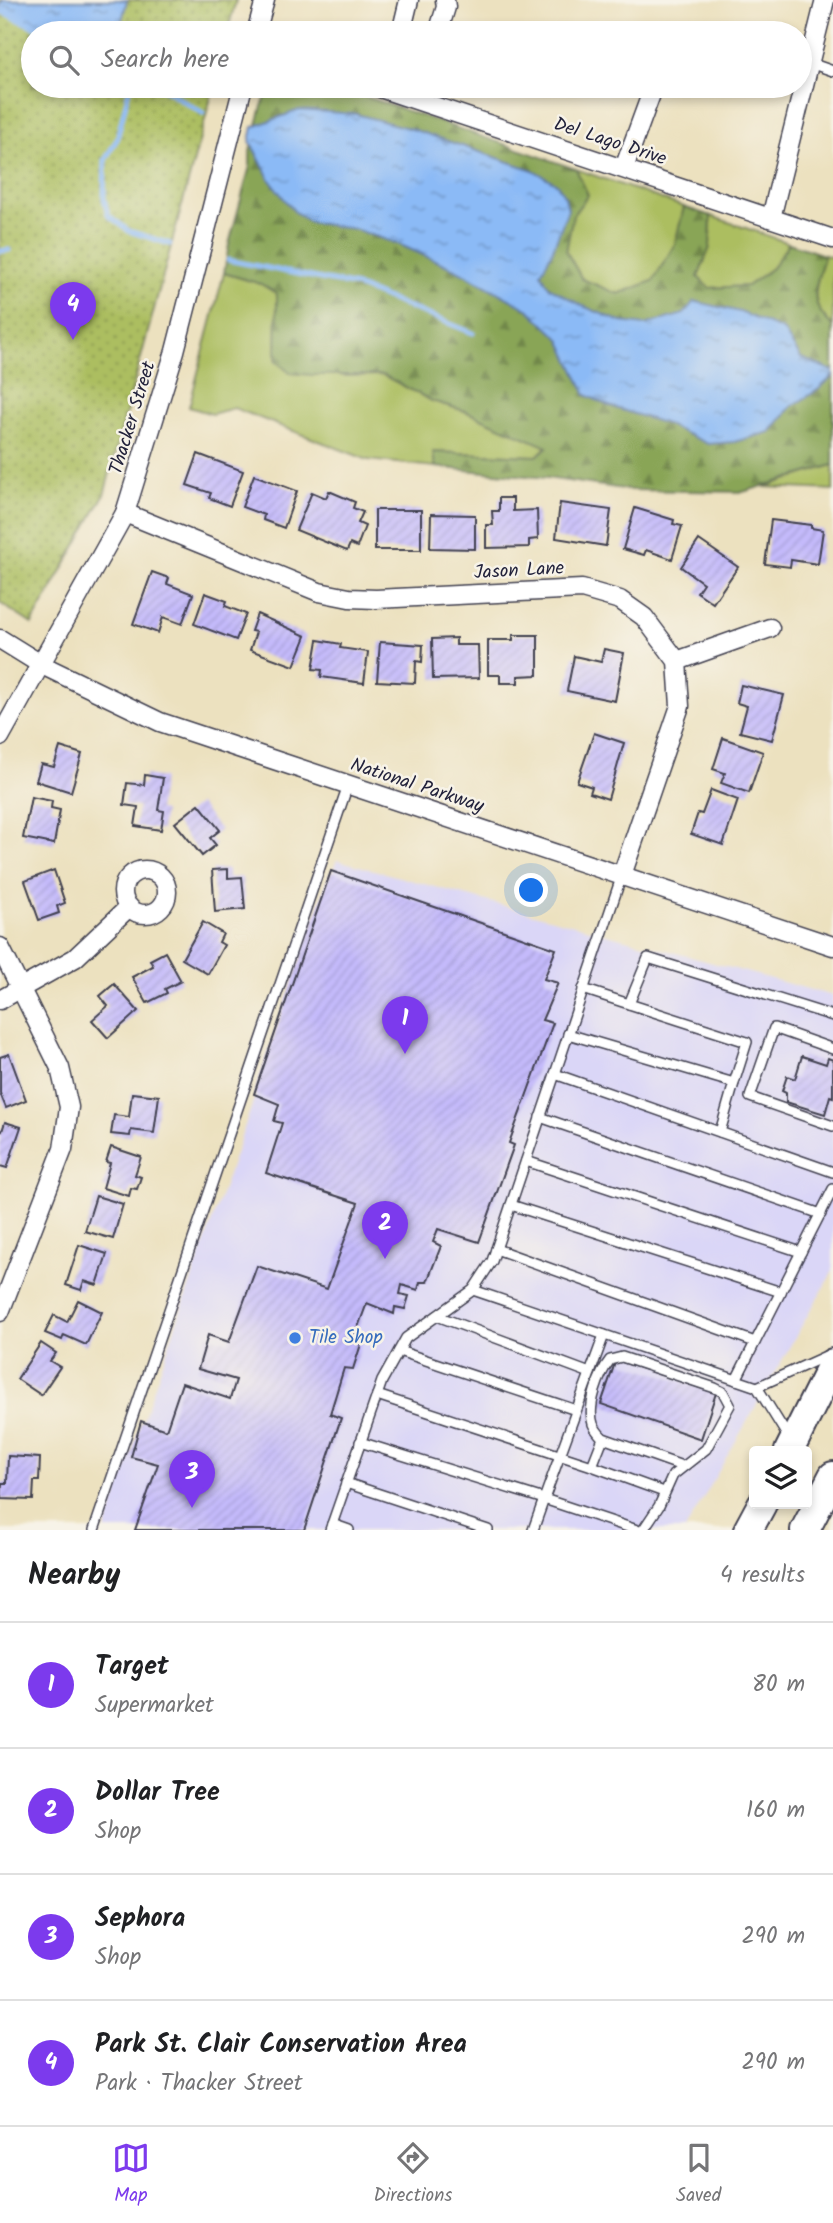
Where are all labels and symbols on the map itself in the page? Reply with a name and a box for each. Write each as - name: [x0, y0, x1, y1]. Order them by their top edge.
- street label: Del Lago Drive: [550, 110, 671, 175]
- pin: 4: [50, 282, 96, 340]
- street label: Thacker Street: [102, 357, 165, 478]
- street label: Jason Lane: [473, 554, 565, 588]
- street label: National Parkway: [346, 750, 489, 822]
- your location: [514, 873, 548, 907]
- pin: 1: [382, 996, 428, 1054]
- pin: 2: [362, 1201, 408, 1259]
- place label: Tile Shop: [309, 1323, 382, 1353]
- marker: Tile Shop: [287, 1330, 303, 1346]
- pin: 3: [169, 1450, 215, 1508]

